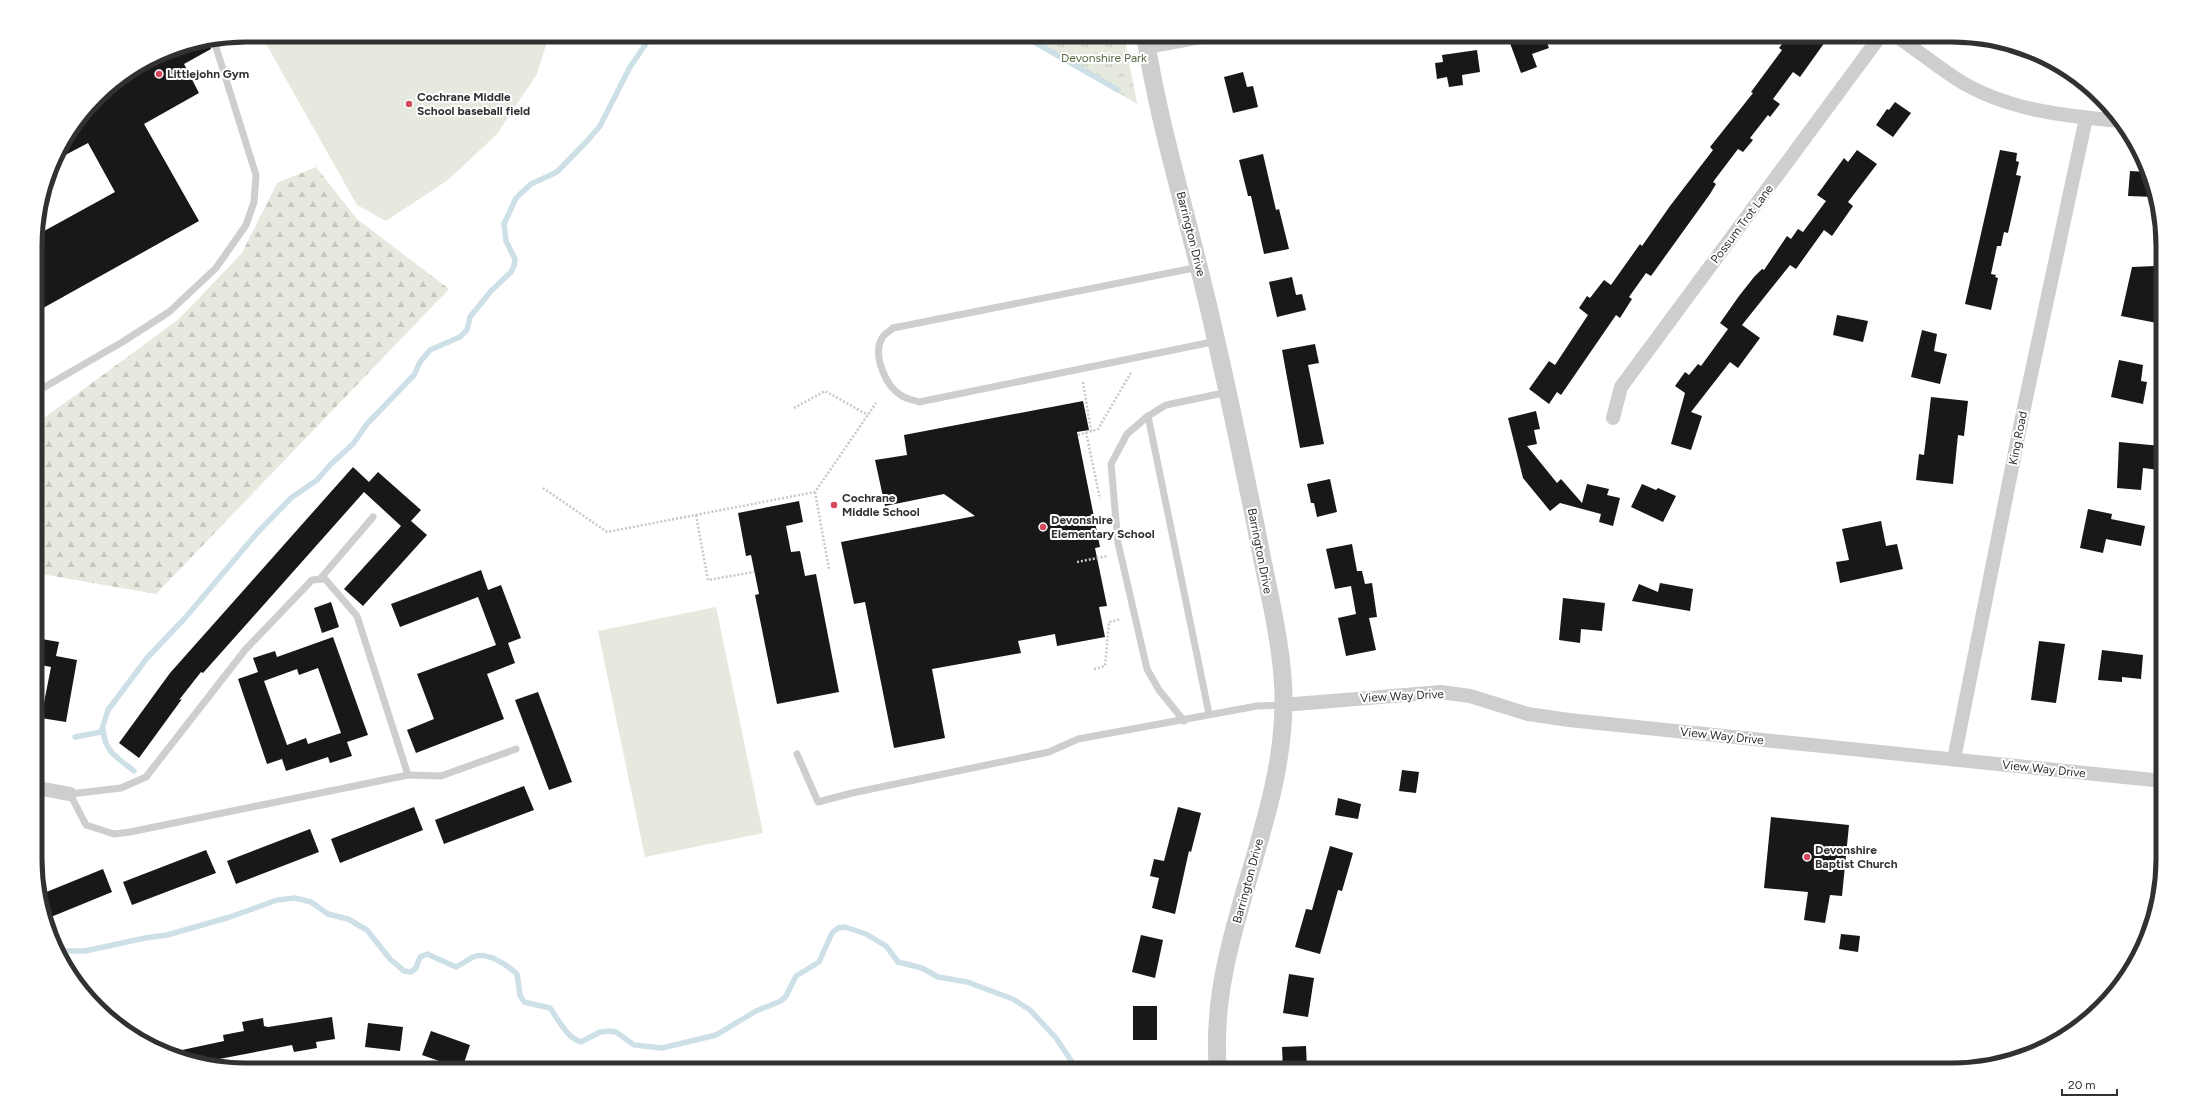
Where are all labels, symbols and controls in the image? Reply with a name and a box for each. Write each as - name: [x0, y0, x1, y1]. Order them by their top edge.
- park label: Devonshire Park: [1061, 51, 1147, 65]
- place label: Littlejohn Gym: [167, 67, 249, 81]
- marker: Littlejohn Gym: [154, 69, 164, 79]
- place label: Cochrane Middle School baseball field: [417, 90, 530, 118]
- marker: Cochrane Middle School baseball field: [404, 99, 414, 109]
- street label: Possum Trot Lane: [1708, 181, 1776, 266]
- street label: Barrington Drive: [1174, 190, 1208, 278]
- street label: King Road: [2006, 410, 2030, 466]
- place label: Cochrane Middle School: [842, 491, 920, 519]
- marker: Cochrane Middle School: [829, 500, 839, 510]
- street label: Barrington Drive: [1245, 507, 1275, 595]
- place label: Devonshire Elementary School: [1051, 513, 1155, 541]
- marker: Devonshire Elementary School: [1038, 522, 1048, 532]
- street label: View Way Drive: [1360, 687, 1445, 705]
- street label: View Way Drive: [1680, 725, 1765, 747]
- street label: View Way Drive: [2002, 758, 2087, 780]
- street label: Barrington Drive: [1230, 837, 1266, 925]
- place label: Devonshire Baptist Church: [1815, 843, 1898, 871]
- marker: Devonshire Baptist Church: [1802, 852, 1812, 862]
- scale bar: [2062, 1071, 2117, 1097]
- text: 20 m: [2068, 1078, 2096, 1092]

